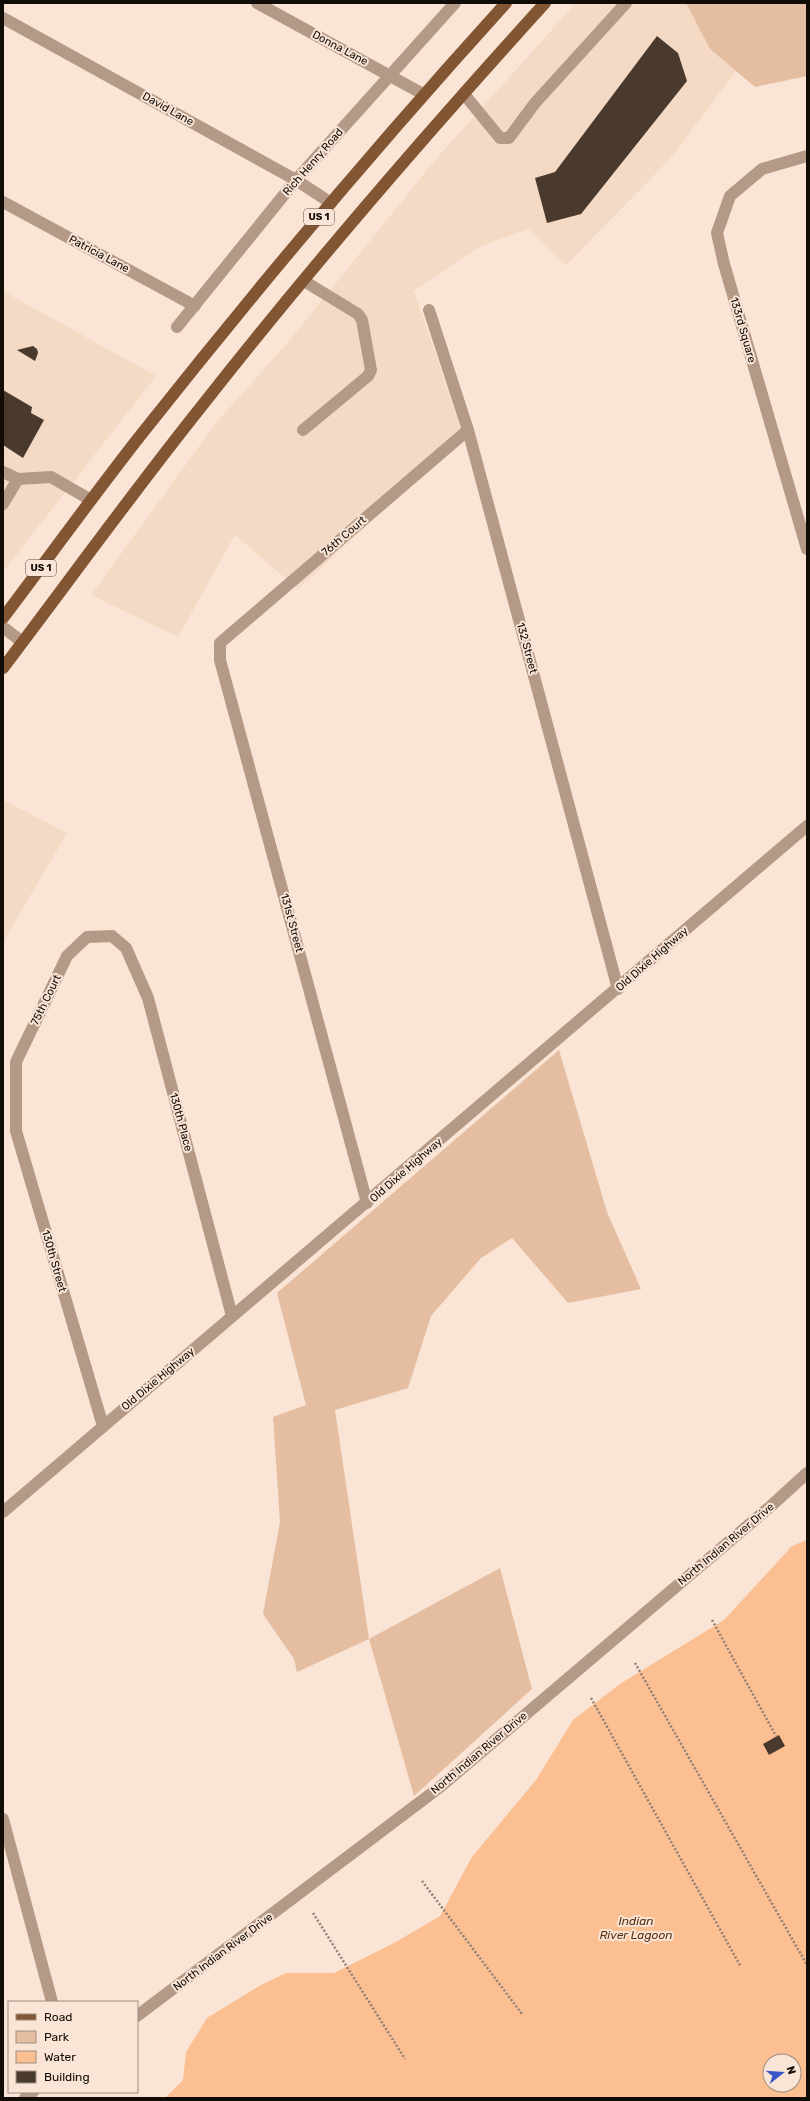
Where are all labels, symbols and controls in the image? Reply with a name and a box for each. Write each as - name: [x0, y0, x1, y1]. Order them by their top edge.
- street label: Donna Lane: [310, 28, 370, 68]
- street label: David Lane: [140, 90, 196, 128]
- street label: Rich Henry Road: [280, 126, 346, 198]
- road number: US 1: [304, 209, 334, 225]
- street label: Patricia Lane: [66, 233, 132, 275]
- street label: 133rd Square: [727, 296, 759, 364]
- street label: 76th Court: [319, 513, 369, 559]
- road number: US 1: [26, 560, 56, 576]
- street label: 132 Street: [514, 621, 540, 676]
- street label: 131st Street: [278, 892, 306, 954]
- street label: Old Dixie Highway: [613, 924, 691, 994]
- street label: 75th Court: [28, 972, 64, 1027]
- street label: 130th Place: [167, 1091, 195, 1153]
- street label: Old Dixie Highway: [367, 1135, 445, 1205]
- street label: 130th Street: [39, 1229, 69, 1294]
- street label: Old Dixie Highway: [119, 1345, 197, 1413]
- street label: North Indian River Drive: [675, 1500, 777, 1588]
- street label: North Indian River Drive: [428, 1709, 530, 1797]
- street label: North Indian River Drive: [171, 1910, 275, 1994]
- water label: Indian River Lagoon: [599, 1914, 673, 1942]
- legend: [8, 2001, 138, 2093]
- text: Road: [44, 2010, 72, 2024]
- text: Park: [44, 2030, 70, 2044]
- text: Water: [44, 2050, 76, 2064]
- north arrow: [762, 2053, 802, 2093]
- text: N: [784, 2065, 798, 2076]
- text: Building: [44, 2070, 90, 2084]

